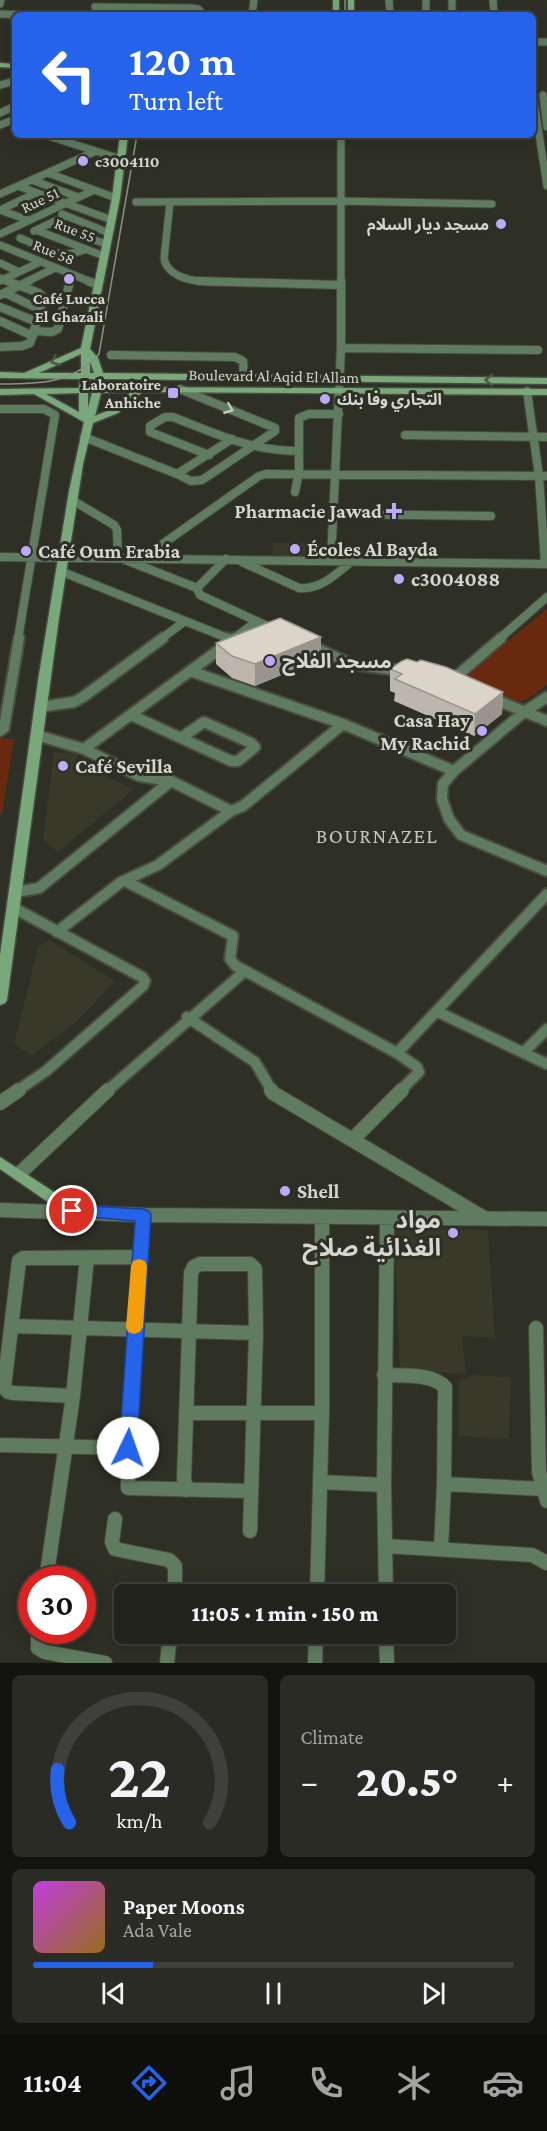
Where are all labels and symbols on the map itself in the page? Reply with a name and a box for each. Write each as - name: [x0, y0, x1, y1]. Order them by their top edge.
- place label: c3004110: [95, 153, 160, 170]
- marker: c3004110: [76, 154, 90, 168]
- street label: Rue 51: [18, 184, 62, 216]
- street label: Rue 55: [52, 215, 98, 245]
- place label: مسجد ديار السلام: [367, 216, 489, 236]
- marker: مسجد ديار السلام: [494, 217, 508, 231]
- street label: Rue 58: [31, 236, 77, 268]
- marker: Café Lucca El Ghazali: [62, 272, 76, 286]
- place label: Café Lucca El Ghazali: [33, 290, 105, 325]
- one-way arrow: [51, 354, 62, 366]
- street label: Boulevard Al Aqid El Allam: [189, 366, 360, 387]
- one-way arrow: [484, 374, 493, 386]
- place label: Laboratoire Anhiche: [82, 376, 162, 411]
- marker: Laboratoire Anhiche: [166, 386, 180, 400]
- place label: التجاري وفا بنك: [337, 390, 442, 412]
- marker: التجاري وفا بنك: [318, 392, 332, 406]
- one-way arrow: [223, 402, 234, 414]
- place label: Pharmacie Jawad: [235, 500, 382, 522]
- marker: Pharmacie Jawad: [387, 504, 401, 518]
- place label: Écoles Al Bayda: [307, 538, 438, 560]
- place label: Café Oum Erabia: [38, 540, 181, 562]
- marker: Écoles Al Bayda: [288, 542, 302, 556]
- marker: Café Oum Erabia: [19, 544, 33, 558]
- place label: c3004088: [411, 568, 500, 590]
- marker: c3004088: [392, 572, 406, 586]
- place label: مسجد الفلاح: [282, 650, 392, 676]
- marker: مسجد الفلاح: [263, 654, 277, 668]
- place label: Casa Hay My Rachid: [380, 709, 470, 754]
- marker: Casa Hay My Rachid: [475, 724, 489, 738]
- place label: Café Sevilla: [75, 755, 173, 777]
- marker: Café Sevilla: [56, 759, 70, 773]
- district label: BOURNAZEL: [316, 824, 438, 848]
- place label: Shell: [297, 1180, 340, 1202]
- marker: Shell: [278, 1184, 292, 1198]
- pin: [46, 1185, 97, 1236]
- place label: مواد الغذائية صلاح: [302, 1206, 441, 1265]
- marker: مواد الغذائية صلاح: [446, 1226, 460, 1240]
- position arrow: [96, 1416, 160, 1480]
- speed limit sign: 30: [18, 1566, 96, 1644]

